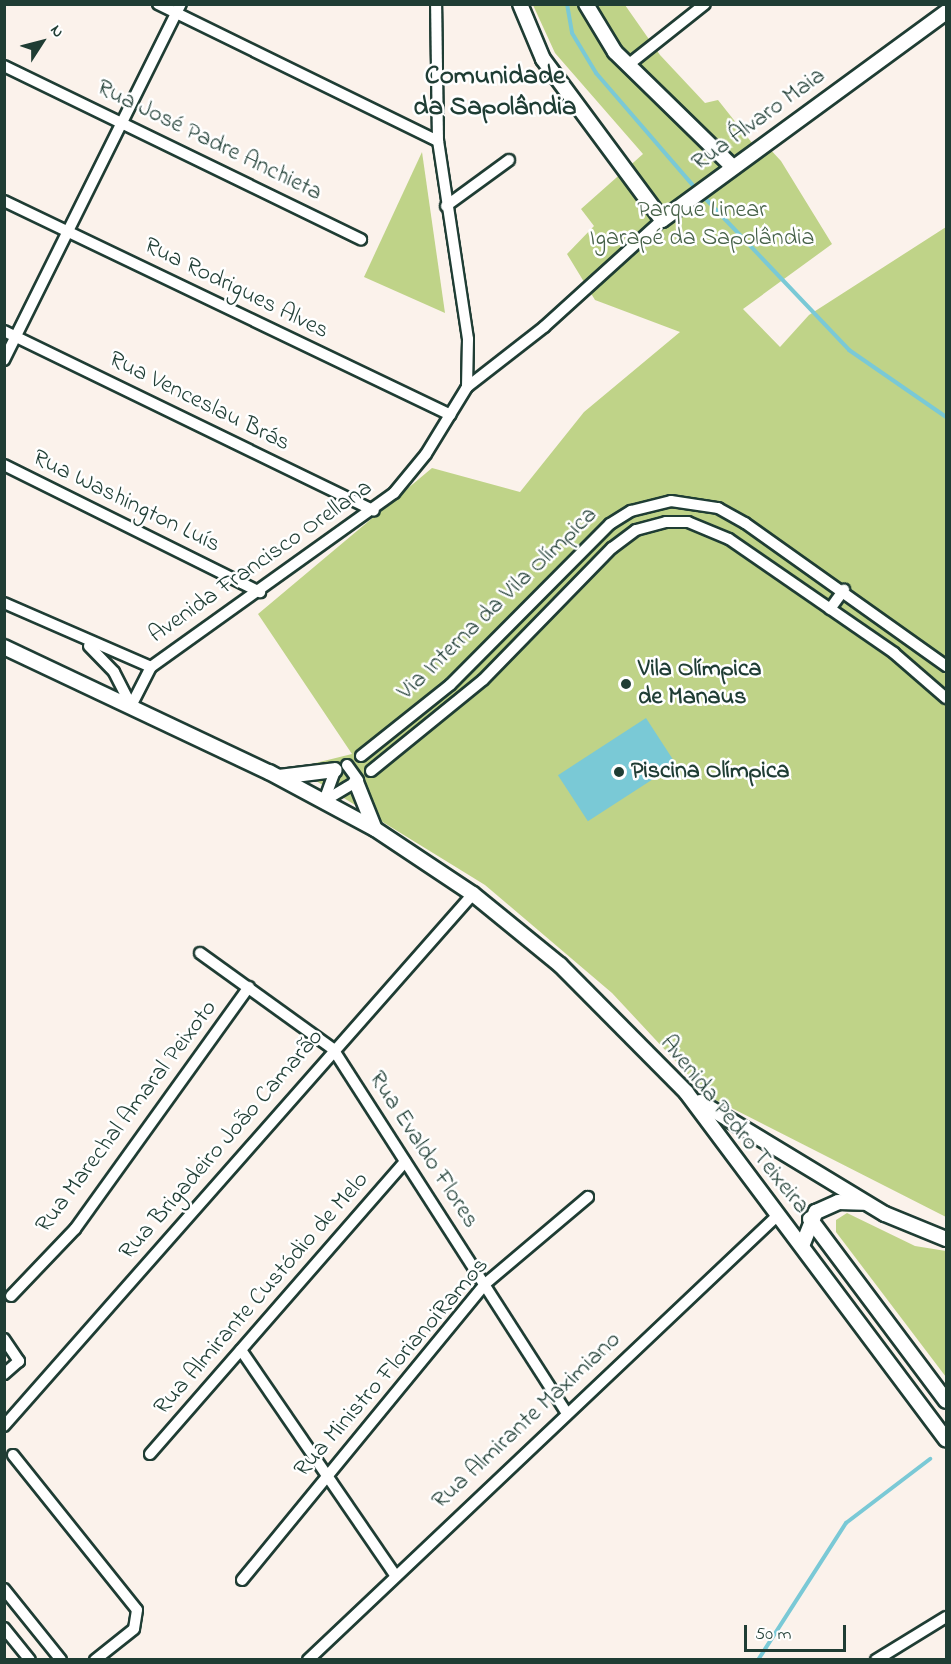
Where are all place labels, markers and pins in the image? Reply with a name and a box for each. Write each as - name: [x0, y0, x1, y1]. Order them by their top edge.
- place label: Vila Olímpica de Manaus: [638, 656, 762, 712]
- marker: Vila Olímpica de Manaus: [619, 677, 633, 691]
- place label: Piscina Olímpica: [631, 758, 789, 786]
- marker: Piscina Olímpica: [612, 765, 626, 779]

